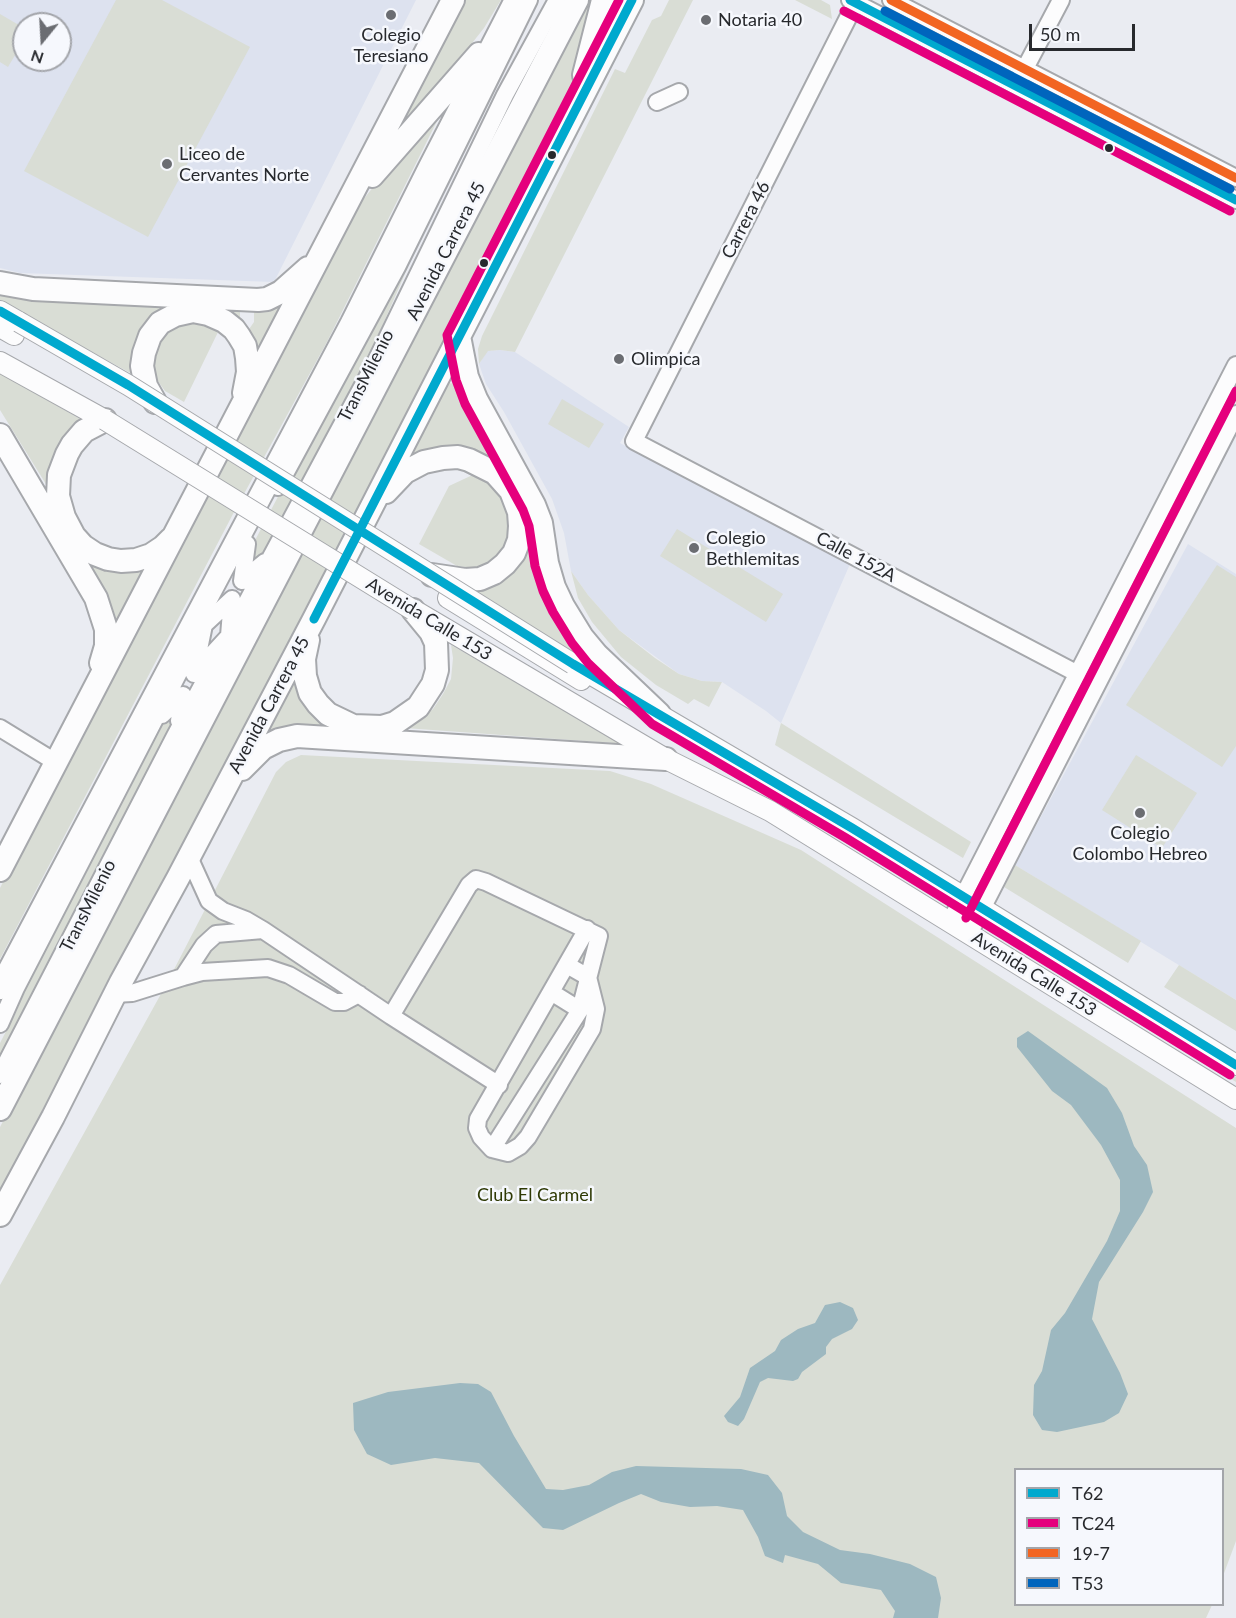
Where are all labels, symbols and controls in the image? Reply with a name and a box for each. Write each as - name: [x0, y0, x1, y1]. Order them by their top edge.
- marker: Colegio Teresiano: [384, 8, 398, 22]
- place label: Notaria 40: [718, 9, 802, 31]
- north arrow: [12, 12, 72, 72]
- scale bar: [1032, 12, 1138, 50]
- marker: Notaria 40: [699, 13, 713, 27]
- text: 50 m: [1040, 23, 1080, 45]
- place label: Colegio Teresiano: [354, 24, 428, 66]
- text: N: [28, 47, 46, 69]
- unlabelled marker: [1103, 142, 1115, 154]
- place label: Liceo de Cervantes Norte: [179, 143, 309, 186]
- unlabelled marker: [546, 149, 558, 161]
- marker: Liceo de Cervantes Norte: [160, 157, 174, 171]
- street label: Avenida Carrera 45: [402, 178, 490, 324]
- street label: Carrera 46: [717, 178, 775, 262]
- unlabelled marker: [478, 257, 490, 269]
- street label: TransMilenio: [333, 326, 399, 426]
- place label: Olimpica: [631, 348, 701, 370]
- marker: Olimpica: [612, 352, 626, 366]
- place label: Colegio Bethlemitas: [706, 527, 800, 570]
- street label: Calle 152A: [812, 527, 900, 587]
- marker: Colegio Bethlemitas: [687, 541, 701, 555]
- street label: Avenida Calle 153: [362, 573, 496, 665]
- street label: Avenida Carrera 45: [224, 633, 314, 777]
- marker: Colegio Colombo Hebreo: [1133, 806, 1147, 820]
- place label: Colegio Colombo Hebreo: [1072, 822, 1208, 864]
- street label: TransMilenio: [55, 856, 121, 956]
- street label: Avenida Calle 153: [968, 927, 1100, 1021]
- park label: Club El Carmel: [477, 1184, 593, 1206]
- legend: [1014, 1468, 1224, 1606]
- text: T62: [1072, 1482, 1104, 1504]
- text: TC24: [1072, 1512, 1115, 1534]
- text: 19-7: [1072, 1542, 1110, 1564]
- text: T53: [1072, 1572, 1104, 1594]

